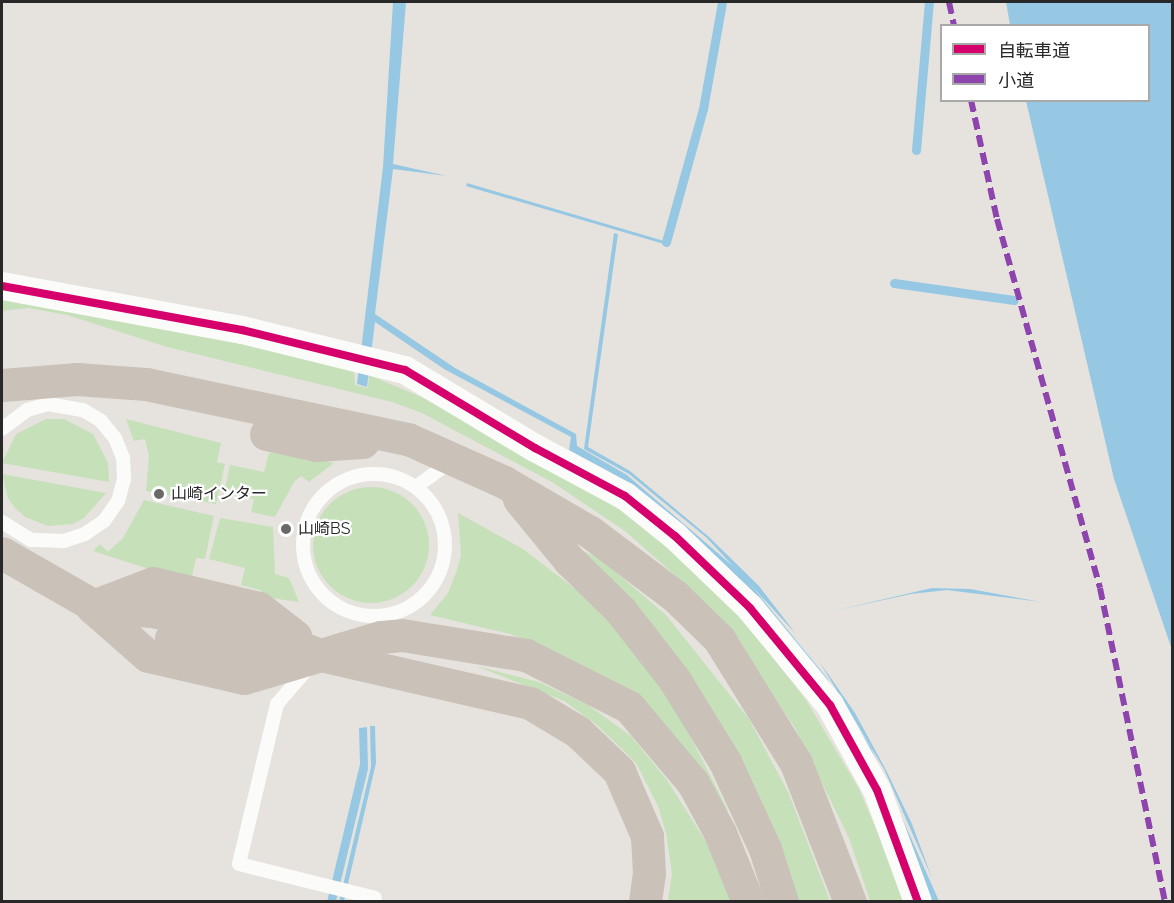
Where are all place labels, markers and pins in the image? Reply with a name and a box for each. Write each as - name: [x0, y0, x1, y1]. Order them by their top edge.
- place label: 山崎インター: [171, 484, 267, 504]
- marker: 山崎インター: [152, 487, 166, 501]
- place label: 山崎BS: [298, 519, 350, 539]
- marker: 山崎BS: [279, 522, 293, 536]

